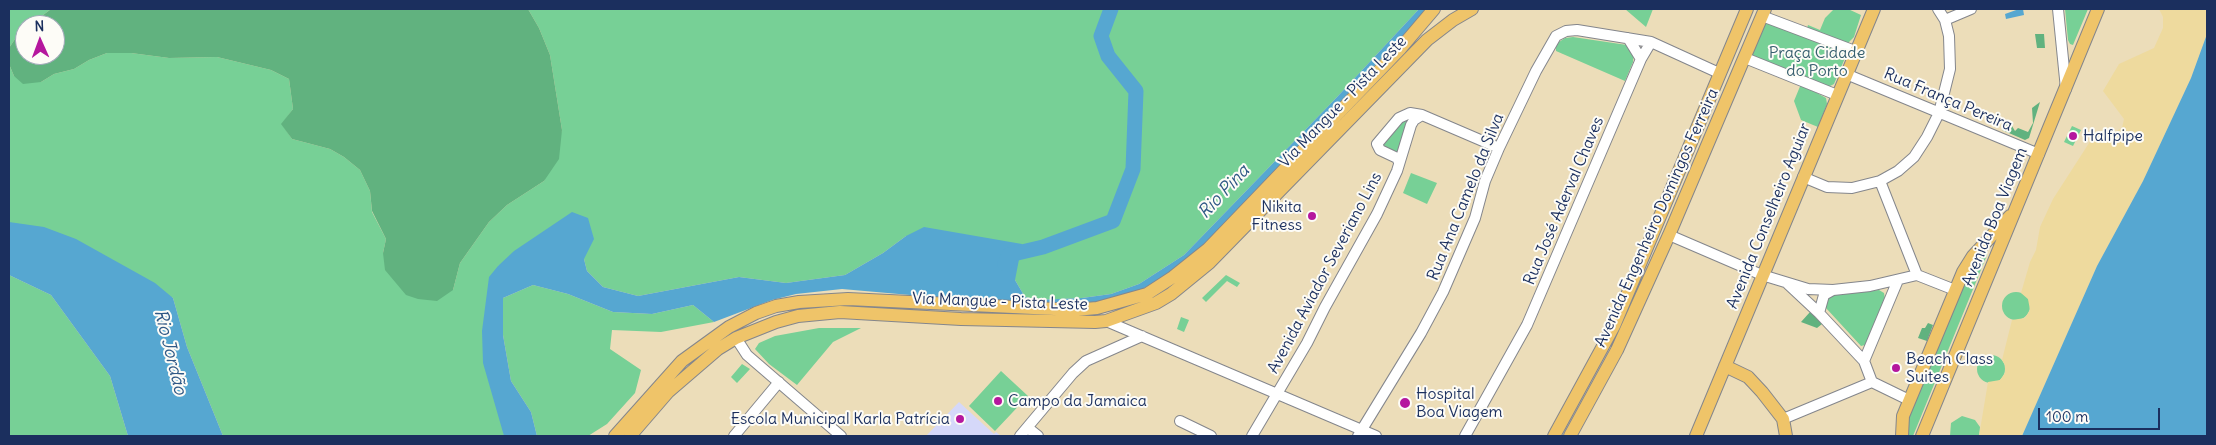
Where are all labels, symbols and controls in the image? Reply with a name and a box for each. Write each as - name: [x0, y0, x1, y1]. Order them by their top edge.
- north arrow: [15, 15, 65, 65]
- text: N: [34, 17, 45, 35]
- street label: Via Mangue - Pista Leste: [1275, 32, 1411, 172]
- park label: Praça Cidade do Porto: [1769, 43, 1865, 81]
- street label: Rua França Pereira: [1881, 64, 2015, 136]
- street label: Avenida Engenheiro Domingos Ferreira: [1591, 86, 1723, 350]
- street label: Rua Ana Camelo da Silva: [1424, 111, 1508, 283]
- street label: Rua José Aderval Chaves: [1520, 114, 1608, 288]
- street label: Avenida Conselheiro Aguiar: [1723, 120, 1815, 312]
- place label: Halfpipe: [2083, 126, 2143, 146]
- marker: Halfpipe: [2067, 130, 2079, 142]
- street label: Avenida Boa Viagem: [1958, 145, 2032, 289]
- water label: Rio Pina: [1194, 161, 1254, 223]
- street label: Avenida Aviador Severiano Lins: [1264, 169, 1386, 377]
- place label: Nikita Fitness: [1252, 197, 1302, 235]
- marker: Nikita Fitness: [1306, 210, 1318, 222]
- street label: Via Mangue - Pista Leste: [912, 289, 1088, 315]
- water label: Rio Jordão: [149, 307, 191, 397]
- place label: Beach Class Suites: [1906, 349, 1993, 387]
- marker: Beach Class Suites: [1890, 362, 1902, 374]
- place label: Hospital Boa Viagem: [1416, 384, 1503, 422]
- place label: Campo da Jamaica: [1008, 391, 1147, 411]
- marker: Campo da Jamaica: [992, 395, 1004, 407]
- marker: Hospital Boa Viagem: [1398, 396, 1412, 410]
- scale bar: [2041, 398, 2164, 430]
- text: 100 m: [2046, 407, 2088, 426]
- place label: Escola Municipal Karla Patrícia: [731, 409, 950, 429]
- marker: Escola Municipal Karla Patrícia: [954, 413, 966, 425]

